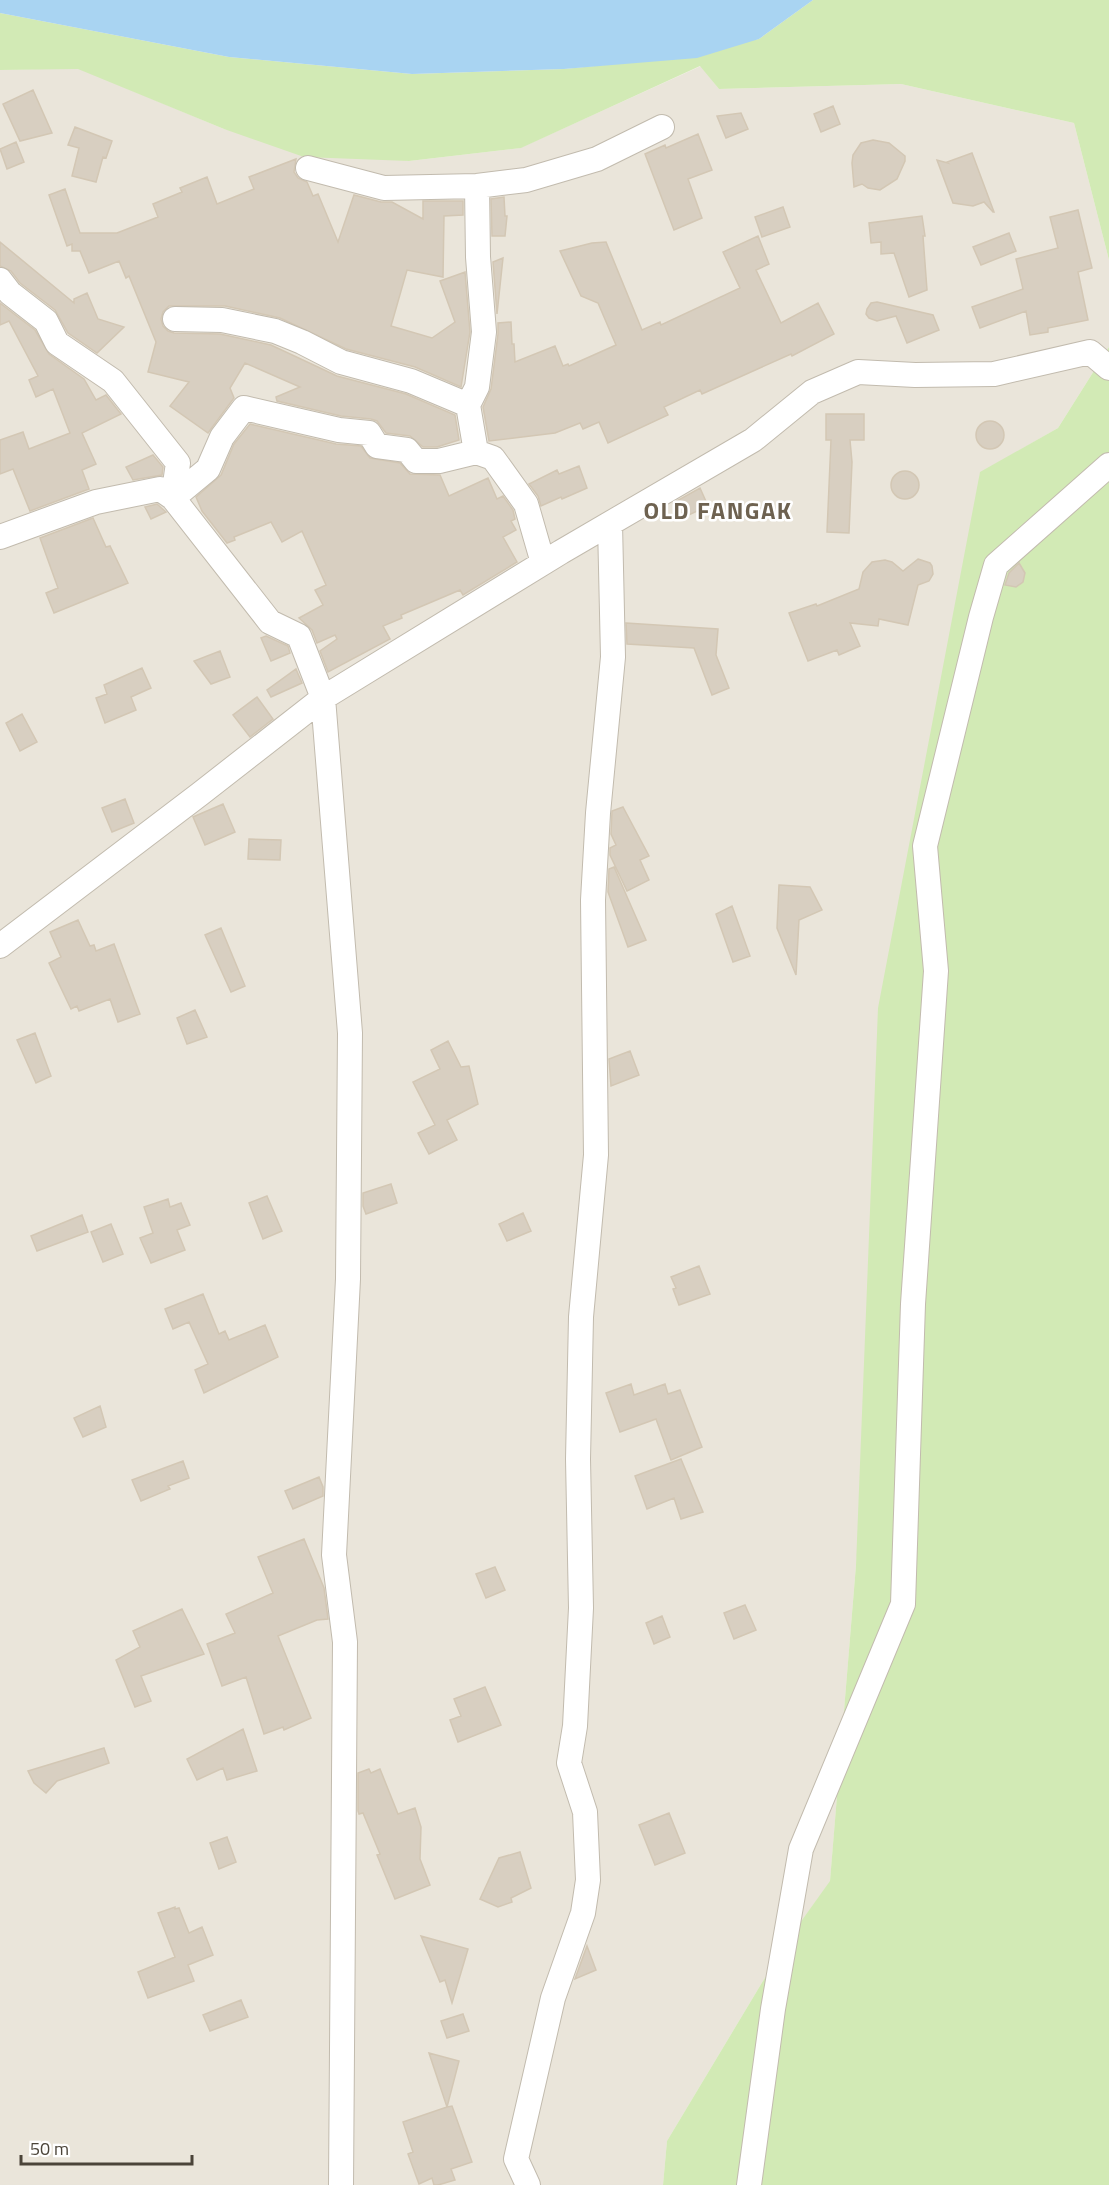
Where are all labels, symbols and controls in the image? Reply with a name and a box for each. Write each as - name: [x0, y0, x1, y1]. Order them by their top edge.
- district label: OLD FANGAK: [643, 492, 793, 528]
- scale bar: [21, 2128, 192, 2166]
- text: 50 m: [30, 2135, 69, 2162]

